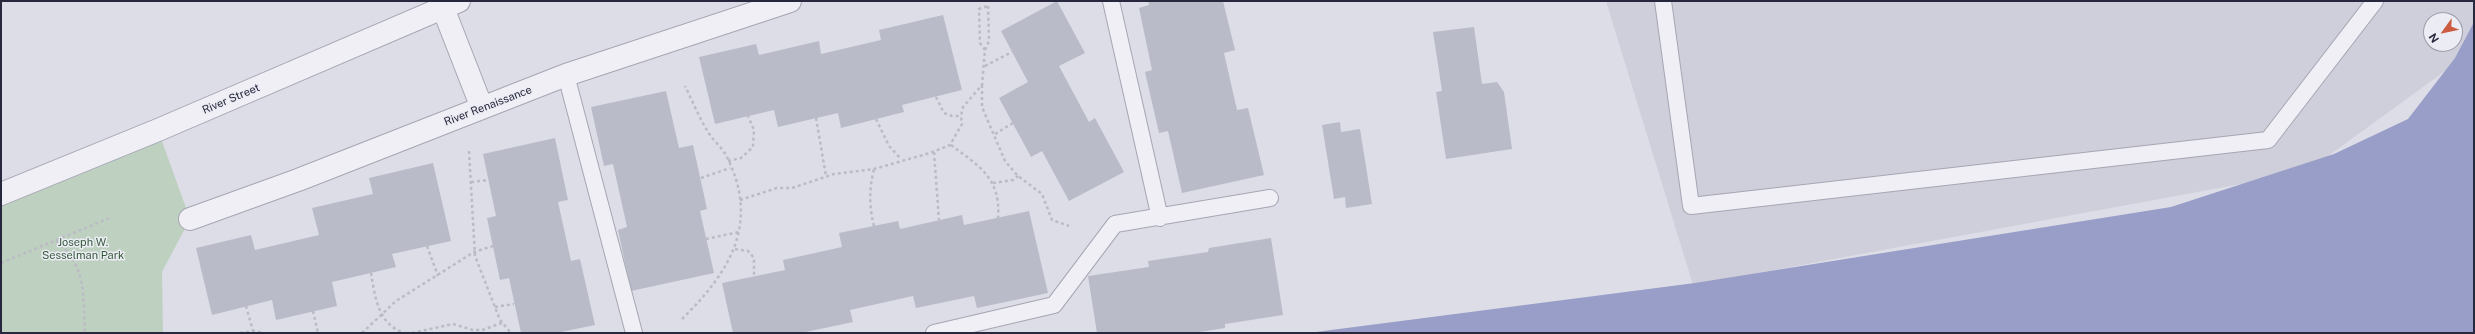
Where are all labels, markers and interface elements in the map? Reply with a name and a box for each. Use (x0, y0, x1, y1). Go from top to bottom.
north arrow (2423, 12, 2463, 52)
text: N (2426, 31, 2441, 45)
street label: River Street (200, 81, 262, 117)
street label: River Renaissance (442, 83, 534, 129)
park label: Joseph W. Sesselman Park (42, 236, 124, 262)

